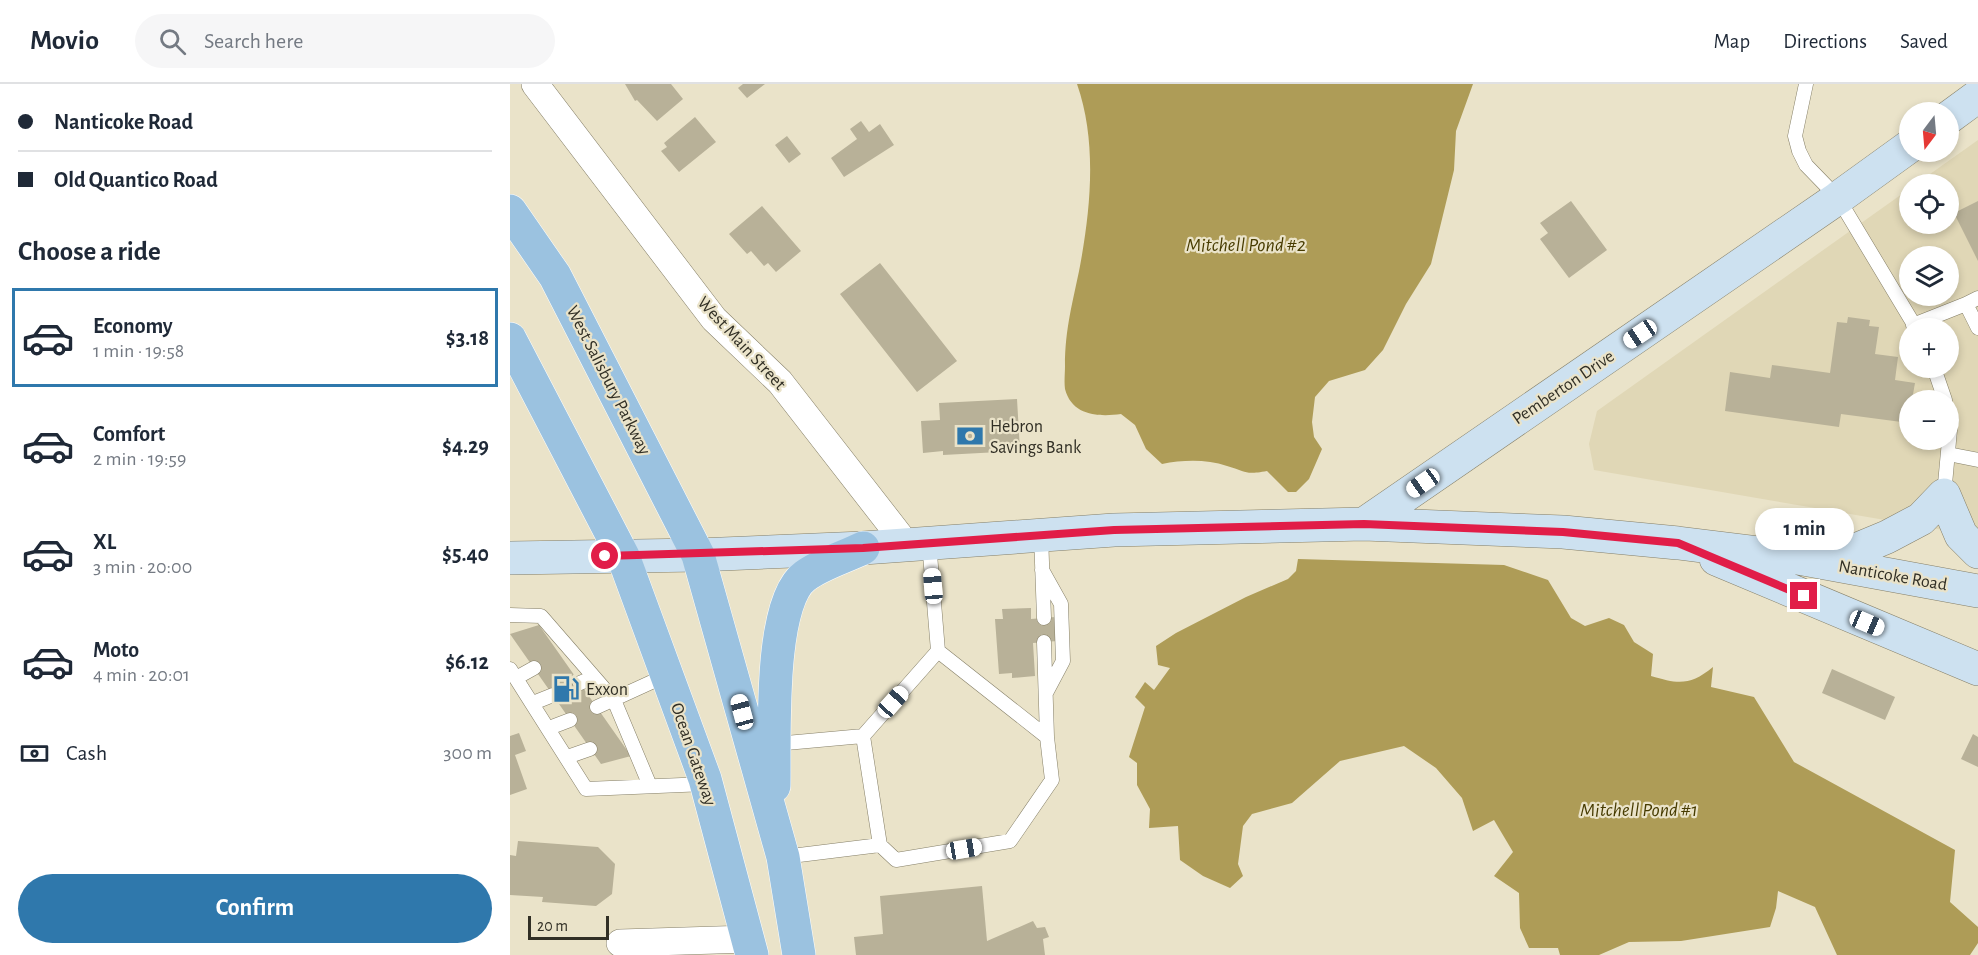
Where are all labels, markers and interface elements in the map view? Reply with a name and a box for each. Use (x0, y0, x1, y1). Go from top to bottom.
search box (135, 14, 555, 68)
icon: search (156, 25, 189, 58)
text: Movio (30, 27, 99, 55)
text: Search here (204, 30, 303, 52)
text: Map (1714, 31, 1750, 52)
text: Directions (1783, 31, 1867, 52)
text: Saved (1900, 31, 1948, 52)
north arrow (1899, 102, 1959, 162)
map controls (1899, 102, 1959, 450)
text: Nanticoke Road (54, 111, 193, 133)
text: Old Quantico Road (54, 169, 218, 191)
button: locate (1899, 174, 1959, 234)
water label: Mitchell Pond #2 (1186, 235, 1306, 255)
text: Choose a ride (18, 238, 161, 265)
button: layers (1899, 246, 1959, 306)
street label: West Main Street (694, 294, 789, 394)
street label: West Salisbury Parkway (563, 303, 654, 458)
icon: car (21, 311, 75, 365)
text: Economy (93, 315, 173, 337)
car (1620, 316, 1660, 352)
button: + (1899, 318, 1959, 378)
text: $3.18 (446, 327, 489, 349)
text: 1 min · 19:58 (93, 341, 184, 361)
street label: Pemberton Drive (1509, 347, 1618, 428)
button: − (1899, 390, 1959, 450)
place label: Hebron Savings Bank (990, 418, 1082, 457)
icon: car (21, 419, 75, 473)
bank icon: Hebron Savings Bank (955, 421, 985, 451)
text: Comfort (93, 423, 165, 445)
text: $4.29 (442, 435, 489, 457)
text: 2 min · 19:59 (93, 449, 186, 469)
car (1403, 465, 1443, 501)
callout: 1 min (1754, 509, 1854, 551)
text: 1 min (1783, 519, 1826, 539)
icon: car (21, 527, 75, 581)
text: XL (93, 531, 116, 553)
route start (591, 542, 618, 569)
text: $5.40 (442, 543, 489, 565)
text: 3 min · 20:00 (93, 557, 192, 577)
street label: Nanticoke Road (1837, 558, 1949, 594)
car (922, 567, 944, 605)
route end (1790, 582, 1817, 609)
car (1847, 608, 1887, 638)
icon: car (21, 635, 75, 689)
text: Moto (93, 639, 139, 661)
text: $6.12 (445, 651, 489, 673)
text: 4 min · 20:01 (93, 665, 190, 685)
fuel station icon: Exxon (551, 674, 581, 704)
place label: Exxon (586, 681, 628, 699)
car (874, 683, 912, 721)
car (729, 692, 755, 732)
street label: Ocean Gateway (667, 701, 719, 808)
icon: cash (18, 737, 51, 770)
text: Cash (66, 742, 107, 764)
text: 300 m (443, 743, 492, 763)
water label: Mitchell Pond #1 (1580, 800, 1698, 820)
car (945, 837, 983, 861)
button: Confirm (18, 874, 492, 943)
scale bar (528, 913, 609, 940)
text: 20 m (537, 918, 568, 934)

